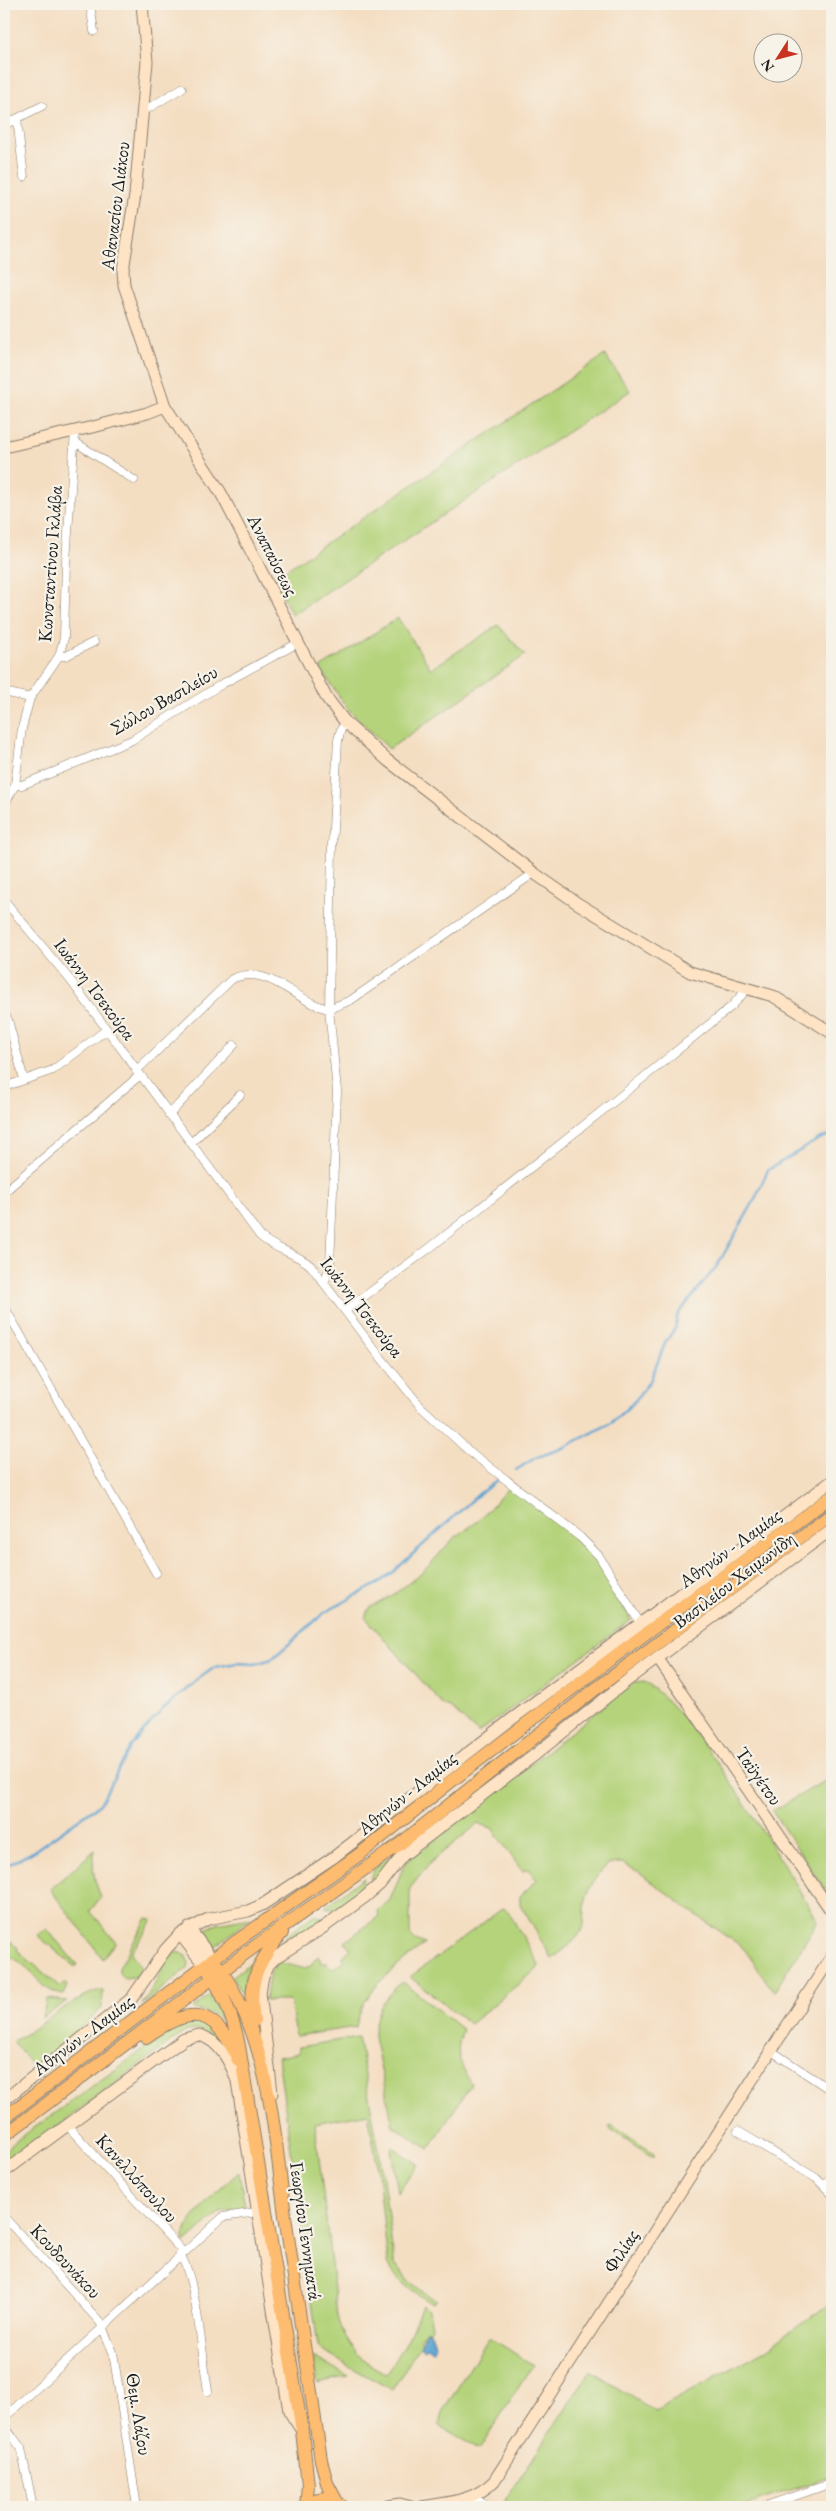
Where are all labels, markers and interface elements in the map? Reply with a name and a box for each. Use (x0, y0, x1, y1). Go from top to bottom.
north arrow (754, 32, 804, 82)
text: N (756, 55, 778, 76)
street label: Αθανασίου Διάκου (95, 140, 135, 273)
street label: Κωνσταντίνου Γκλάβα (32, 485, 68, 643)
street label: Αναπαύσεως (241, 509, 304, 600)
street label: Σώλου Βασιλείου (106, 659, 222, 741)
street label: Ιωάννη Τσεκούρα (48, 933, 142, 1045)
street label: Ιωάννη Τσεκούρα (315, 1251, 410, 1363)
street label: Αθηνών - Λαμίας (673, 1502, 786, 1594)
street label: Βασιλείου Χειμωνίδη (668, 1526, 800, 1634)
street label: Ταϋγέτου (730, 1742, 788, 1810)
street label: Αθηνών - Λαμίας (352, 1745, 462, 1841)
street label: Αθηνών - Λαμίας (27, 1989, 139, 2082)
street label: Κανελλόπουλου (90, 2128, 184, 2228)
street label: Γεωργίου Γεννηματά (284, 2160, 328, 2302)
street label: Κουδουνάκου (25, 2218, 107, 2304)
street label: Φιλίας (598, 2224, 644, 2278)
street label: Θεμ. Λάζου (120, 2371, 158, 2457)

